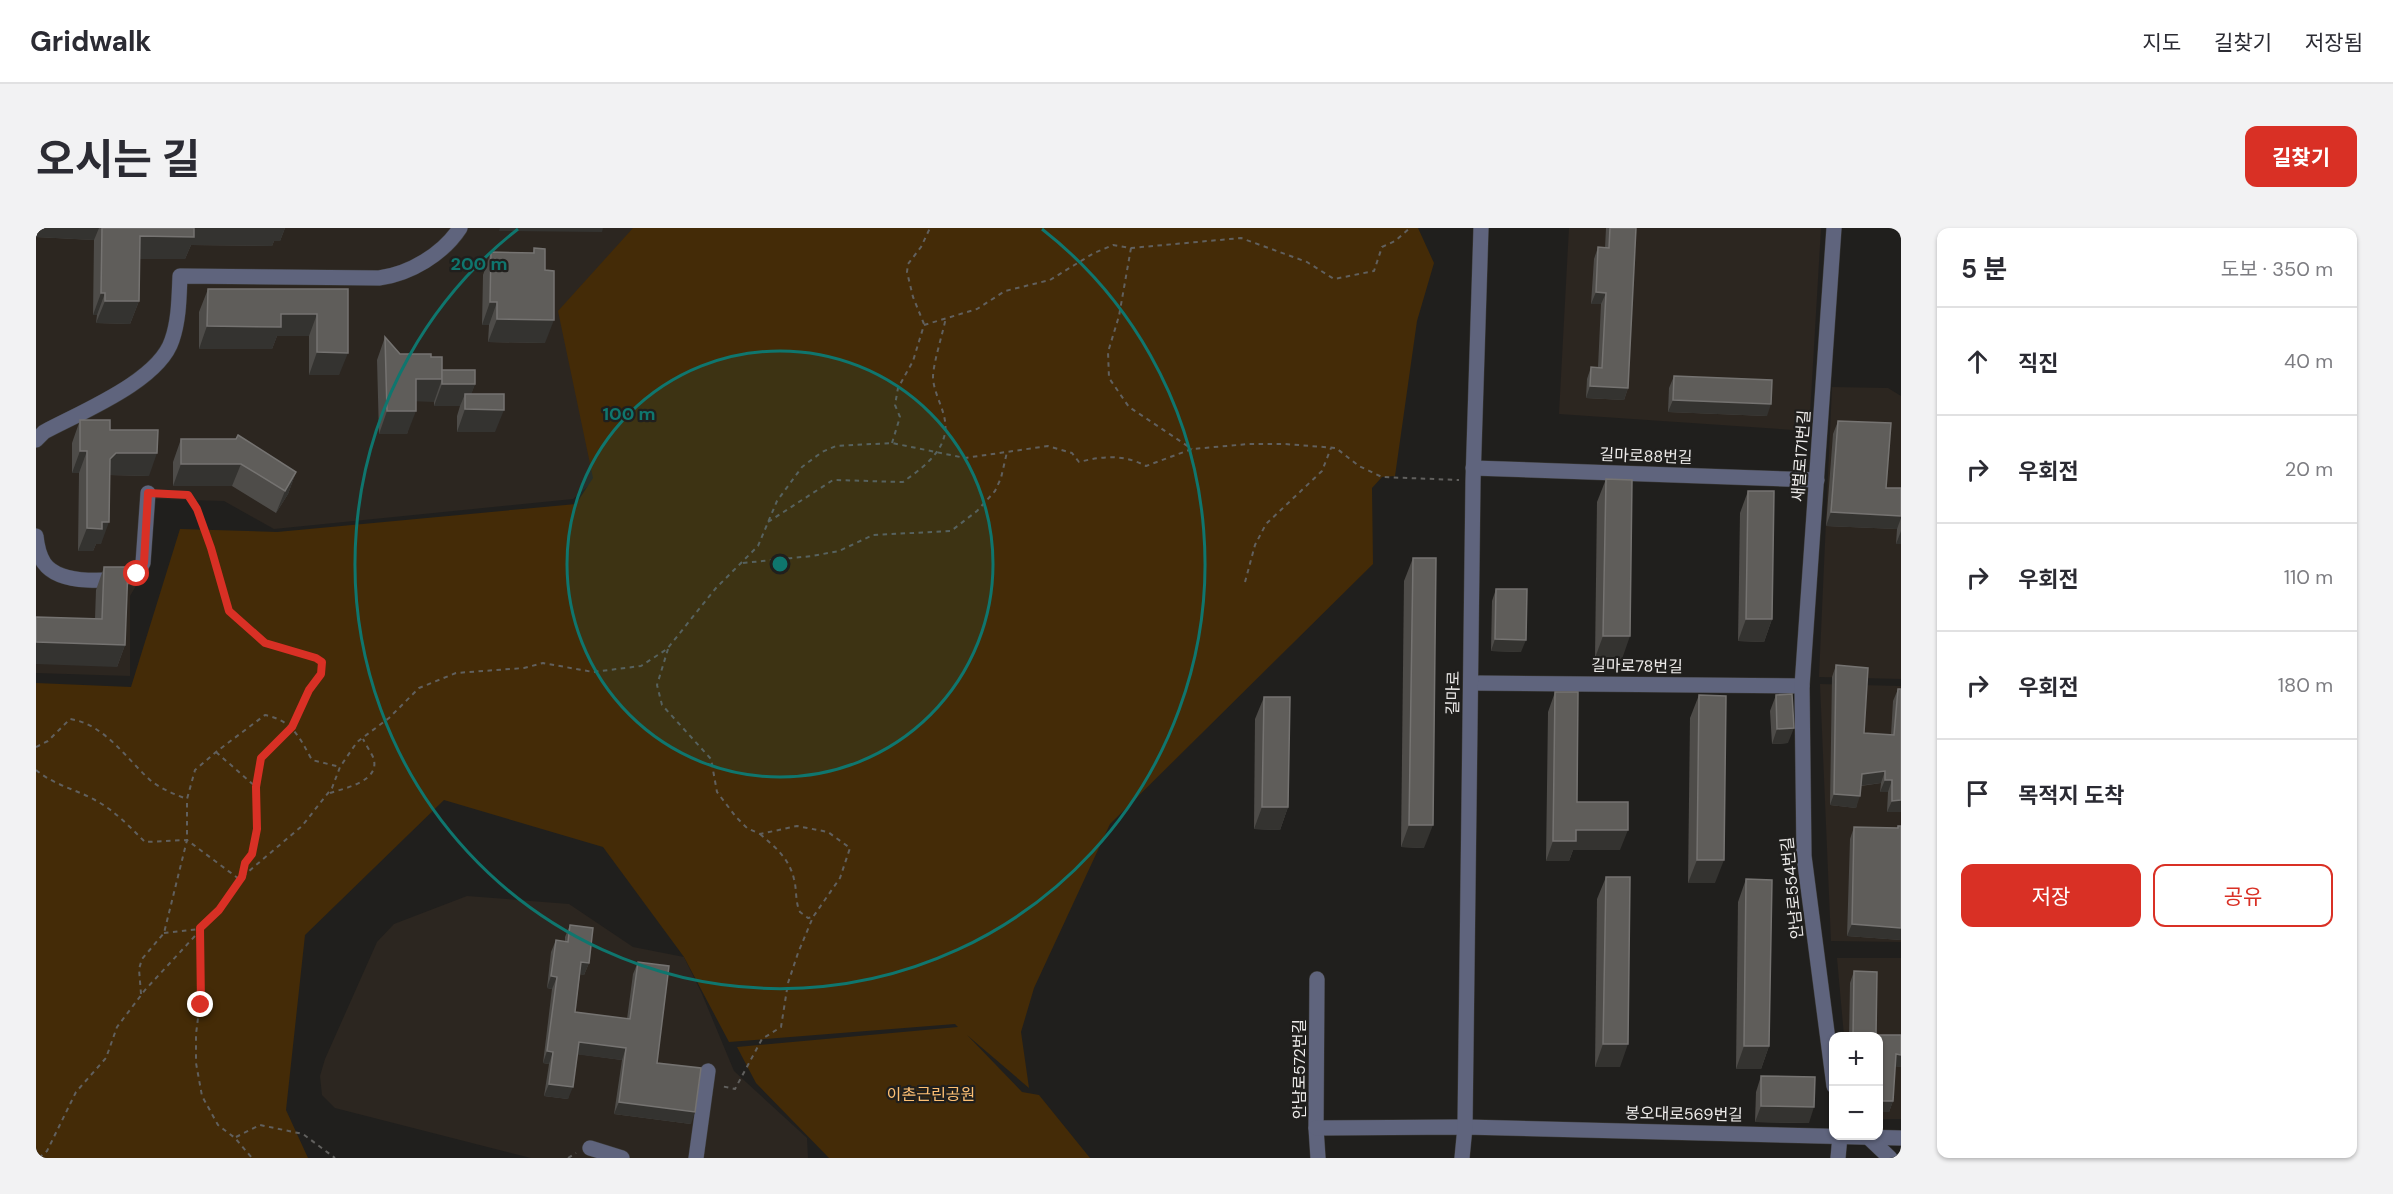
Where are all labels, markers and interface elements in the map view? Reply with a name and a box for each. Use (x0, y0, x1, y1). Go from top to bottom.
text: Gridwalk (30, 23, 152, 60)
text: 지도 (2142, 29, 2181, 57)
text: 길찾기 (2214, 29, 2272, 57)
text: 저장됨 (2305, 29, 2363, 57)
button: 길찾기 (2245, 126, 2357, 187)
text: 오시는 길 (36, 132, 200, 187)
text: 200 m (451, 252, 507, 276)
text: 5 분 (1961, 252, 2007, 286)
text: 도보 · 350 m (2221, 256, 2333, 282)
icon: ahead (1961, 345, 1994, 378)
text: 40 m (2284, 348, 2333, 374)
text: 직진 (2018, 349, 2058, 378)
text: 100 m (602, 402, 656, 426)
street label: 새벌로171번길 (1787, 409, 1815, 503)
street label: 길마로88번길 (1599, 444, 1693, 468)
icon: right (1961, 453, 1994, 486)
text: 20 m (2285, 456, 2333, 482)
text: 우회전 (2018, 457, 2079, 486)
centre of rings (770, 554, 790, 574)
route start (123, 560, 149, 586)
icon: right (1961, 561, 1994, 594)
text: 110 m (2284, 564, 2333, 590)
text: 우회전 (2018, 565, 2079, 594)
street label: 길마로78번길 (1591, 655, 1683, 677)
icon: right (1961, 669, 1994, 702)
street label: 길마로 (1442, 670, 1464, 715)
text: 180 m (2278, 672, 2333, 698)
text: 우회전 (2018, 673, 2079, 702)
icon: arrive (1961, 777, 1994, 810)
text: 목적지 도착 (2018, 781, 2124, 810)
street label: 안남로554번길 (1776, 836, 1808, 940)
button: 저장 (1961, 864, 2141, 927)
button: 공유 (2153, 864, 2333, 927)
route end (187, 991, 213, 1017)
street label: 안남로572번길 (1289, 1019, 1310, 1119)
map controls (1829, 1032, 1883, 1140)
button: + (1829, 1032, 1883, 1086)
park label: 이촌근린공원 (887, 1084, 975, 1105)
button: − (1829, 1086, 1883, 1140)
street label: 봉오대로569번길 (1625, 1102, 1743, 1126)

